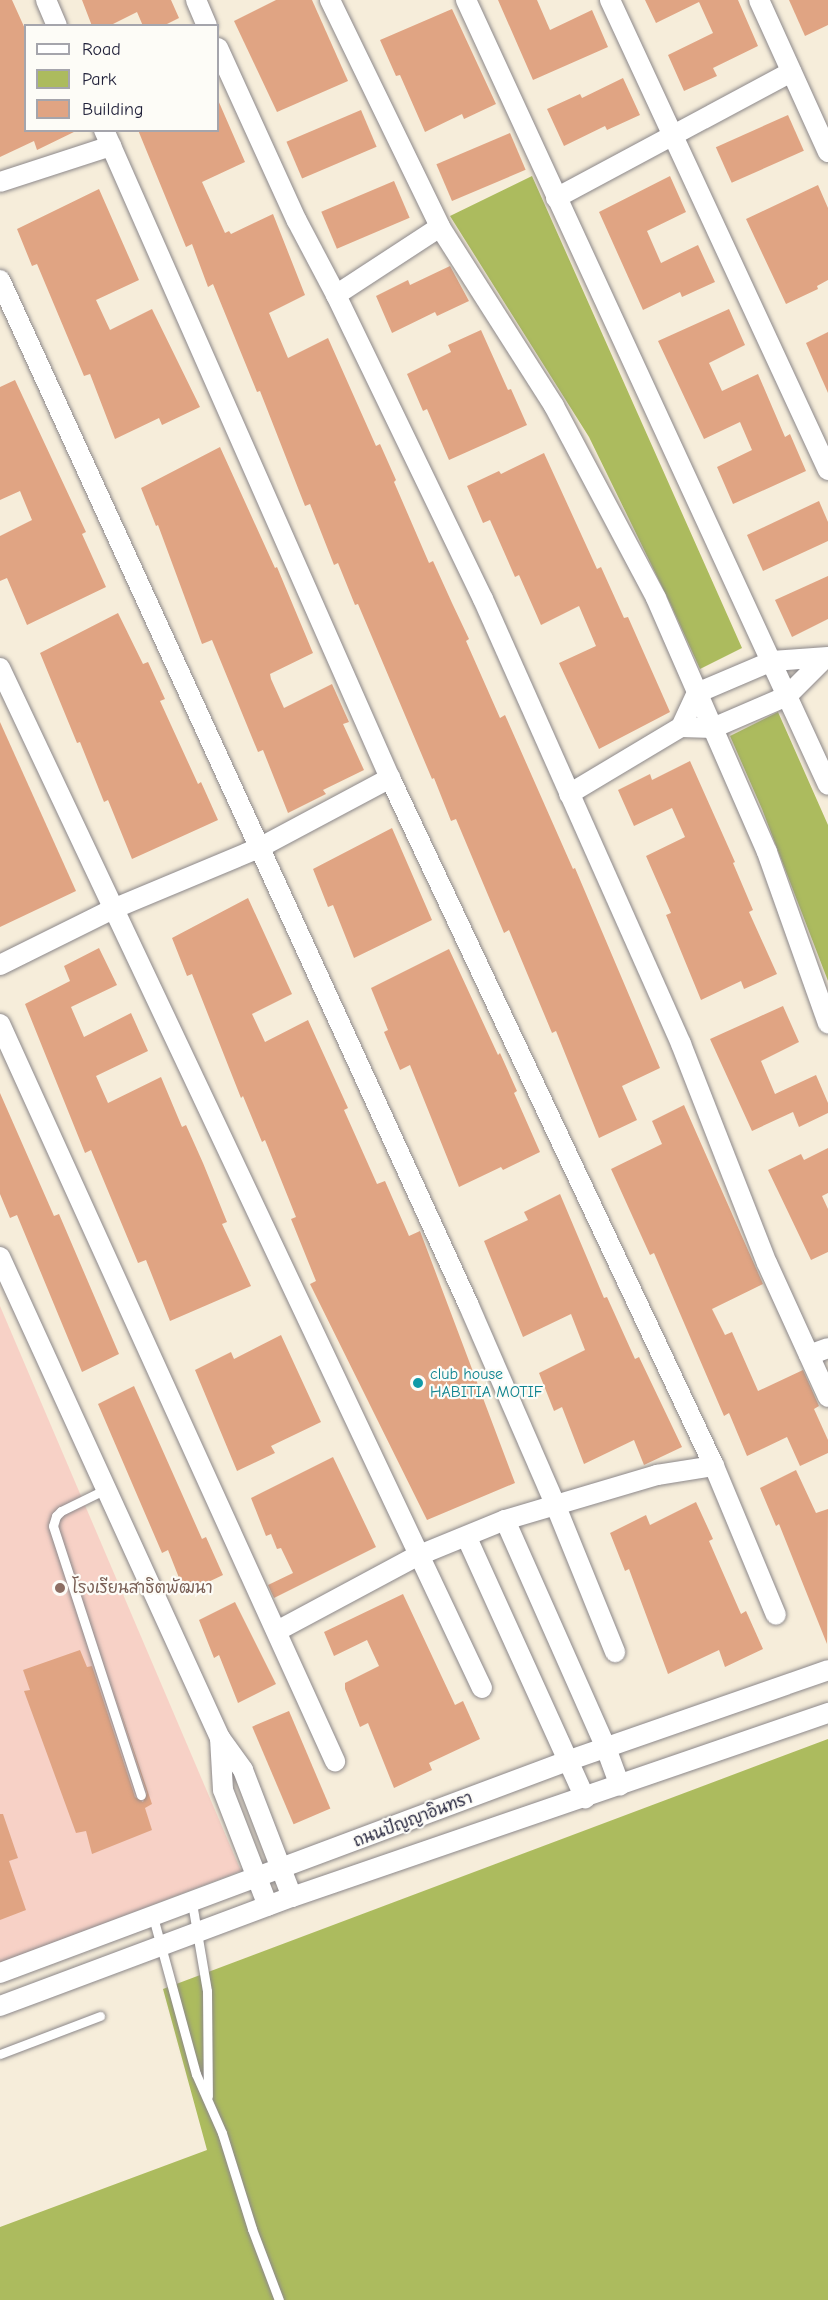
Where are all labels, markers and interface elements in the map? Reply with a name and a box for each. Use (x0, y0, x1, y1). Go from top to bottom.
legend (24, 24, 219, 132)
text: Road (82, 39, 121, 60)
text: Park (82, 69, 116, 90)
text: Building (82, 99, 144, 120)
place label: club house HABITIA MOTIF (430, 1364, 543, 1402)
marker: club house HABITIA MOTIF (411, 1376, 425, 1390)
place label: โรงเรียนสาธิตพัฒนา (72, 1578, 213, 1598)
marker: โรงเรียนสาธิตพัฒนา (53, 1581, 67, 1595)
street label: ถนนปัญญาอินทรา (351, 1788, 475, 1852)

